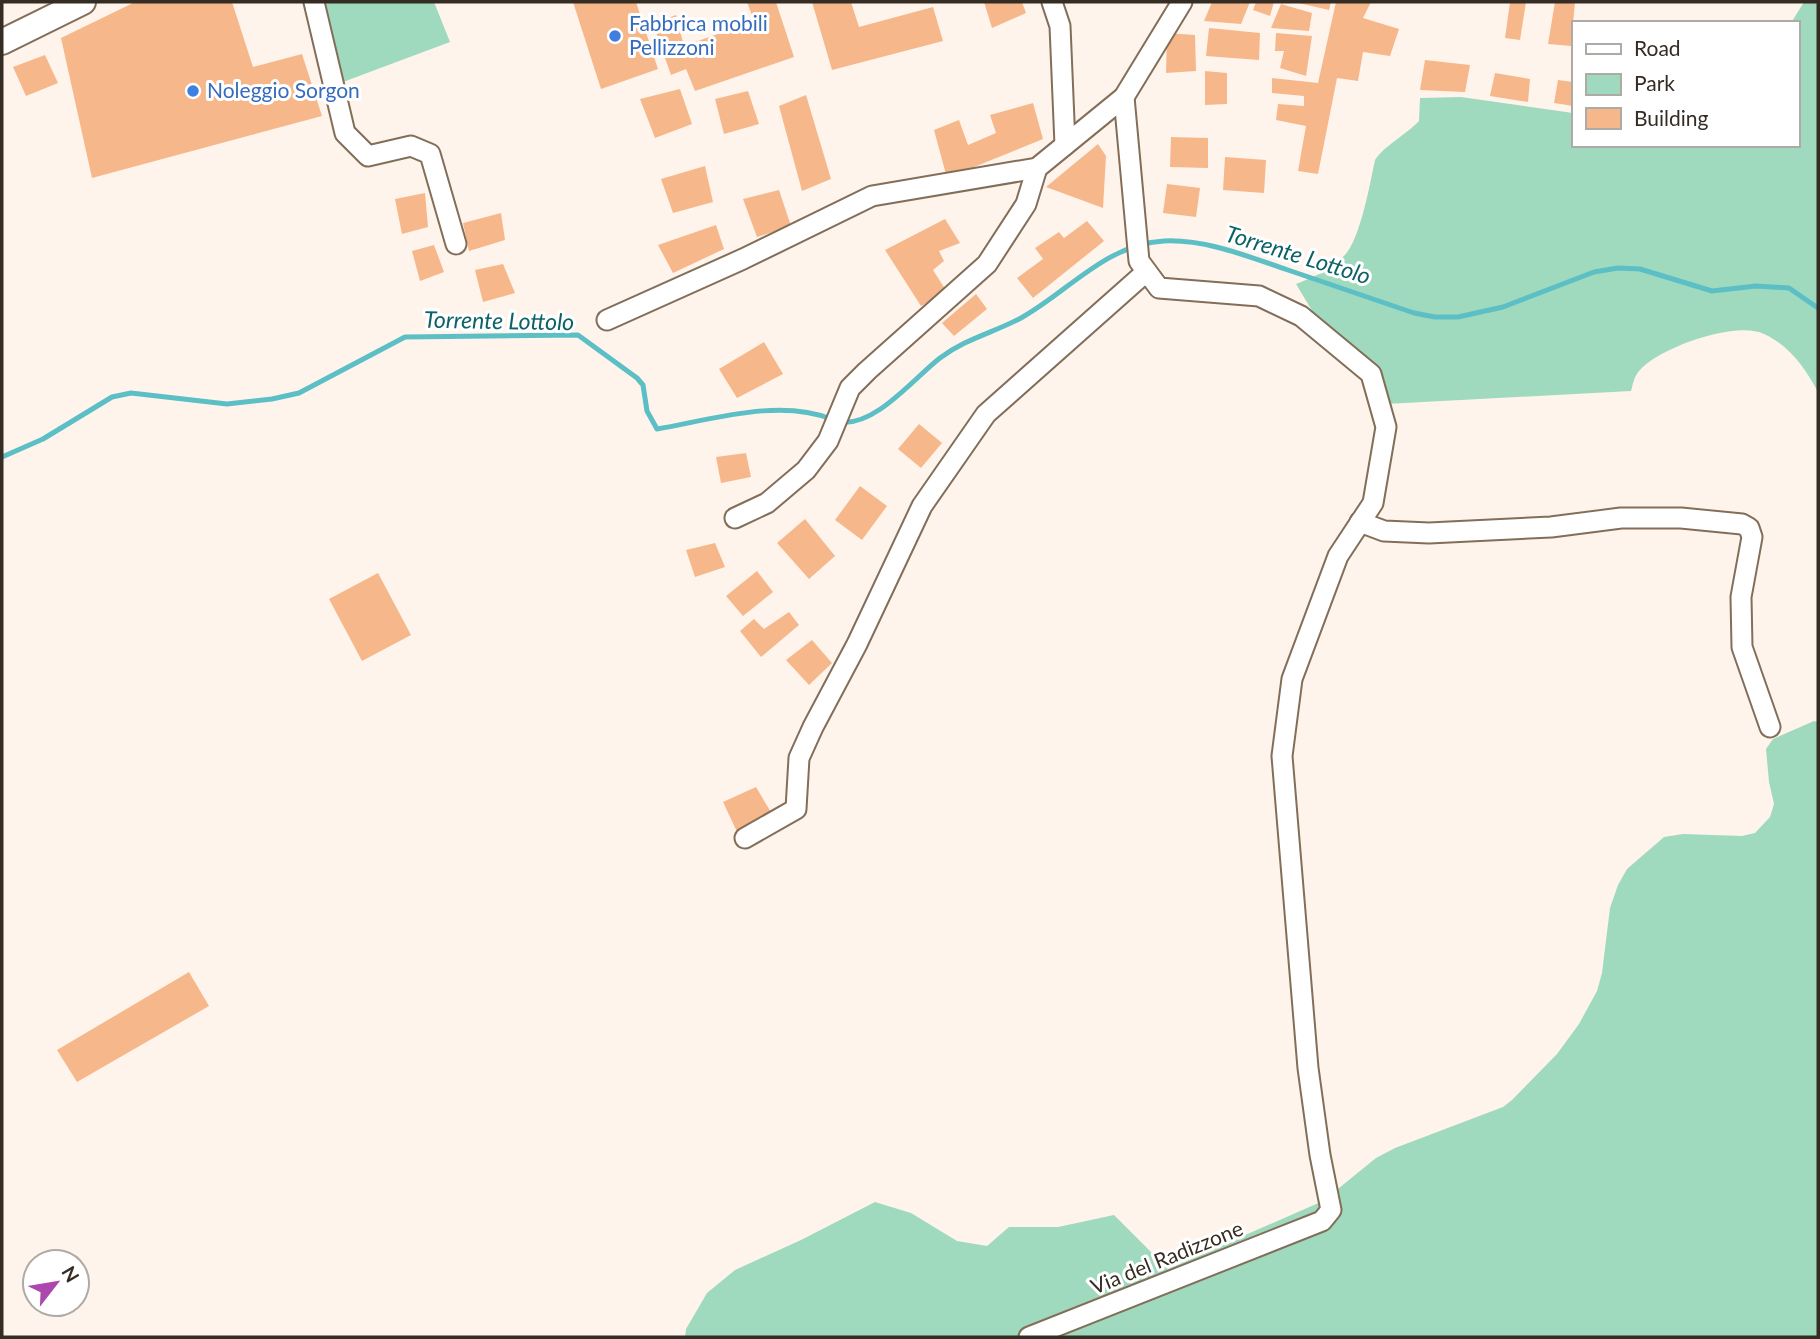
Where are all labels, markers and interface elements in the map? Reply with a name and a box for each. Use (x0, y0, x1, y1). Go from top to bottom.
place label: Fabbrica mobili Pellizzoni (629, 10, 768, 59)
legend (1572, 21, 1799, 147)
marker: Fabbrica mobili Pellizzoni (607, 28, 623, 44)
text: Road (1634, 35, 1681, 60)
text: Park (1634, 70, 1675, 95)
place label: Noleggio Sorgon (207, 77, 360, 102)
marker: Noleggio Sorgon (185, 83, 201, 99)
text: Building (1634, 105, 1709, 130)
water label: Torrente Lottolo (1222, 219, 1374, 289)
water label: Torrente Lottolo (424, 305, 574, 335)
street label: Via del Radizzone (1087, 1215, 1246, 1299)
north arrow (21, 1248, 91, 1318)
text: N (57, 1262, 85, 1286)

